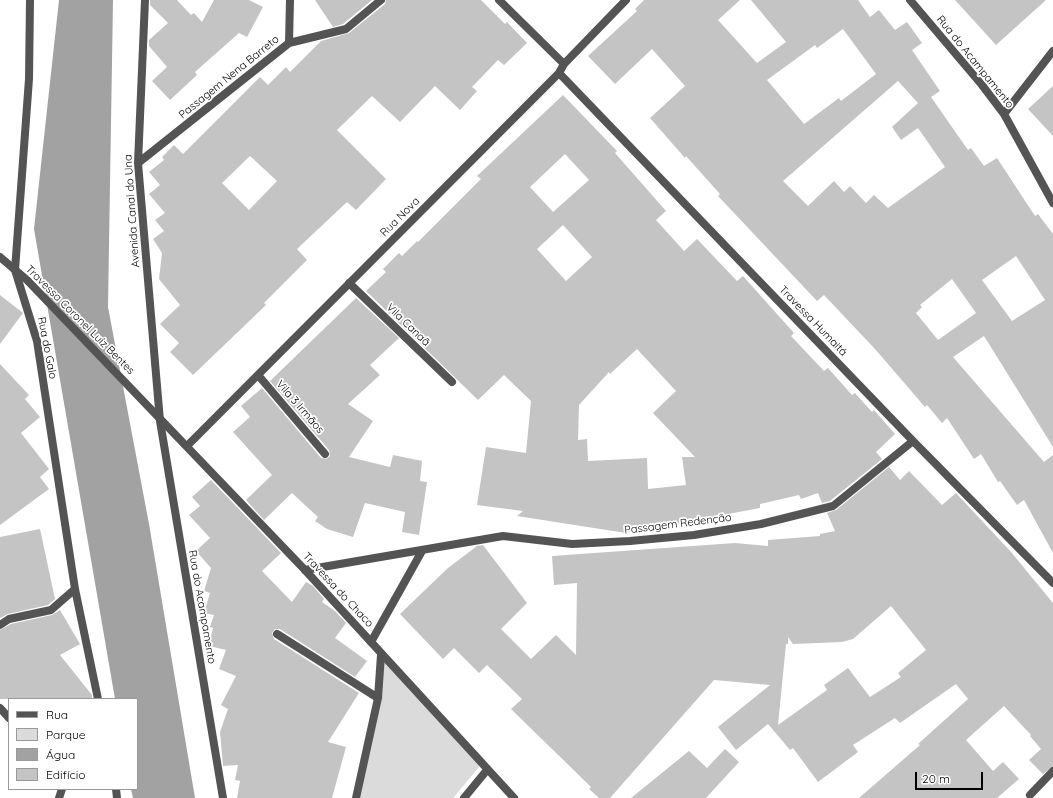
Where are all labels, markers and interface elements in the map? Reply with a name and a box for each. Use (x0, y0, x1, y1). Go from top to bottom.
street label: Rua do Acampamento (934, 13, 1016, 111)
street label: Passagem Nena Barreto (176, 33, 282, 121)
street label: Avenida Canal do Una (121, 154, 143, 268)
street label: Rua Nova (378, 195, 422, 239)
street label: Travessa Coronel Luíz Bentes (23, 263, 137, 377)
street label: Travessa Humaitá (776, 283, 850, 359)
street label: Vila Canaã (383, 301, 433, 349)
street label: Rua do Galo (35, 316, 59, 380)
street label: Vila 3 Irmãos (273, 378, 327, 436)
street label: Passagem Redenção (624, 511, 732, 537)
street label: Rua do Acampamento (185, 549, 219, 665)
street label: Travessa do Chaco (300, 550, 376, 630)
legend (8, 698, 138, 790)
text: Rua (46, 707, 68, 722)
text: Parque (46, 727, 86, 742)
text: Água (46, 747, 75, 762)
scale bar (917, 764, 985, 790)
text: Edifício (46, 767, 86, 782)
text: 20 m (922, 771, 950, 786)

